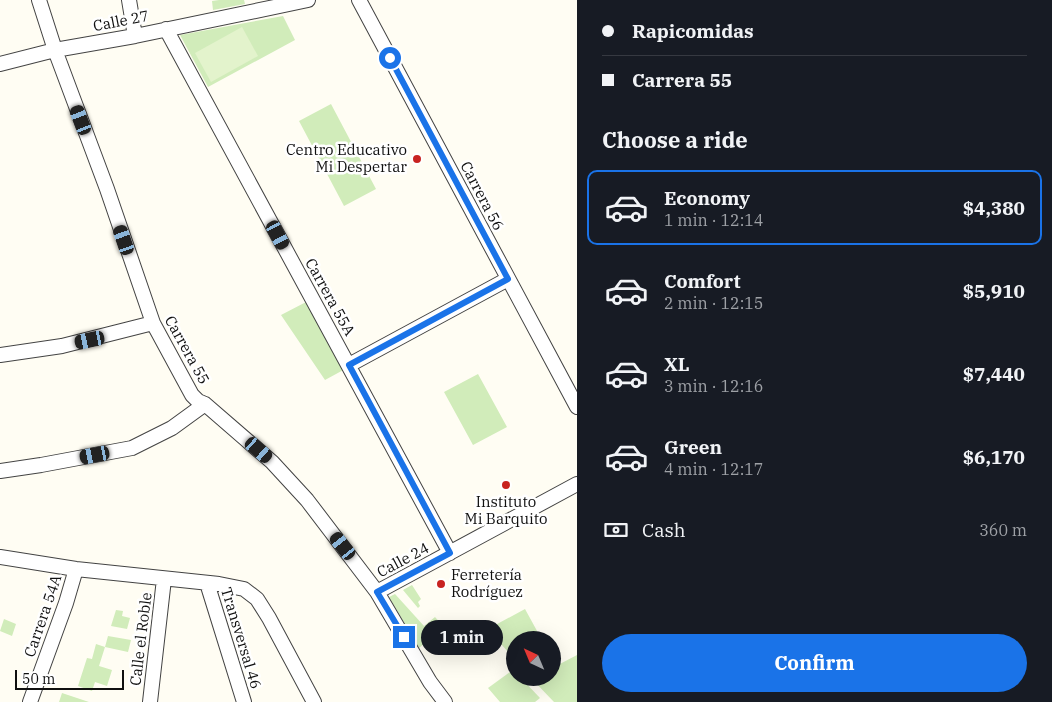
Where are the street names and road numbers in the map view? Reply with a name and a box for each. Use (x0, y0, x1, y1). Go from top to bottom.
street label: Calle 27 (91, 6, 150, 35)
street label: Carrera 56 (456, 158, 509, 234)
street label: Carrera 55A (301, 255, 360, 339)
street label: Carrera 55 (161, 312, 214, 387)
street label: Calle 24 (373, 538, 432, 581)
street label: Carrera 54A (20, 572, 66, 659)
street label: Transversal 46 (217, 585, 266, 691)
street label: Calle el Roble (125, 591, 156, 687)

